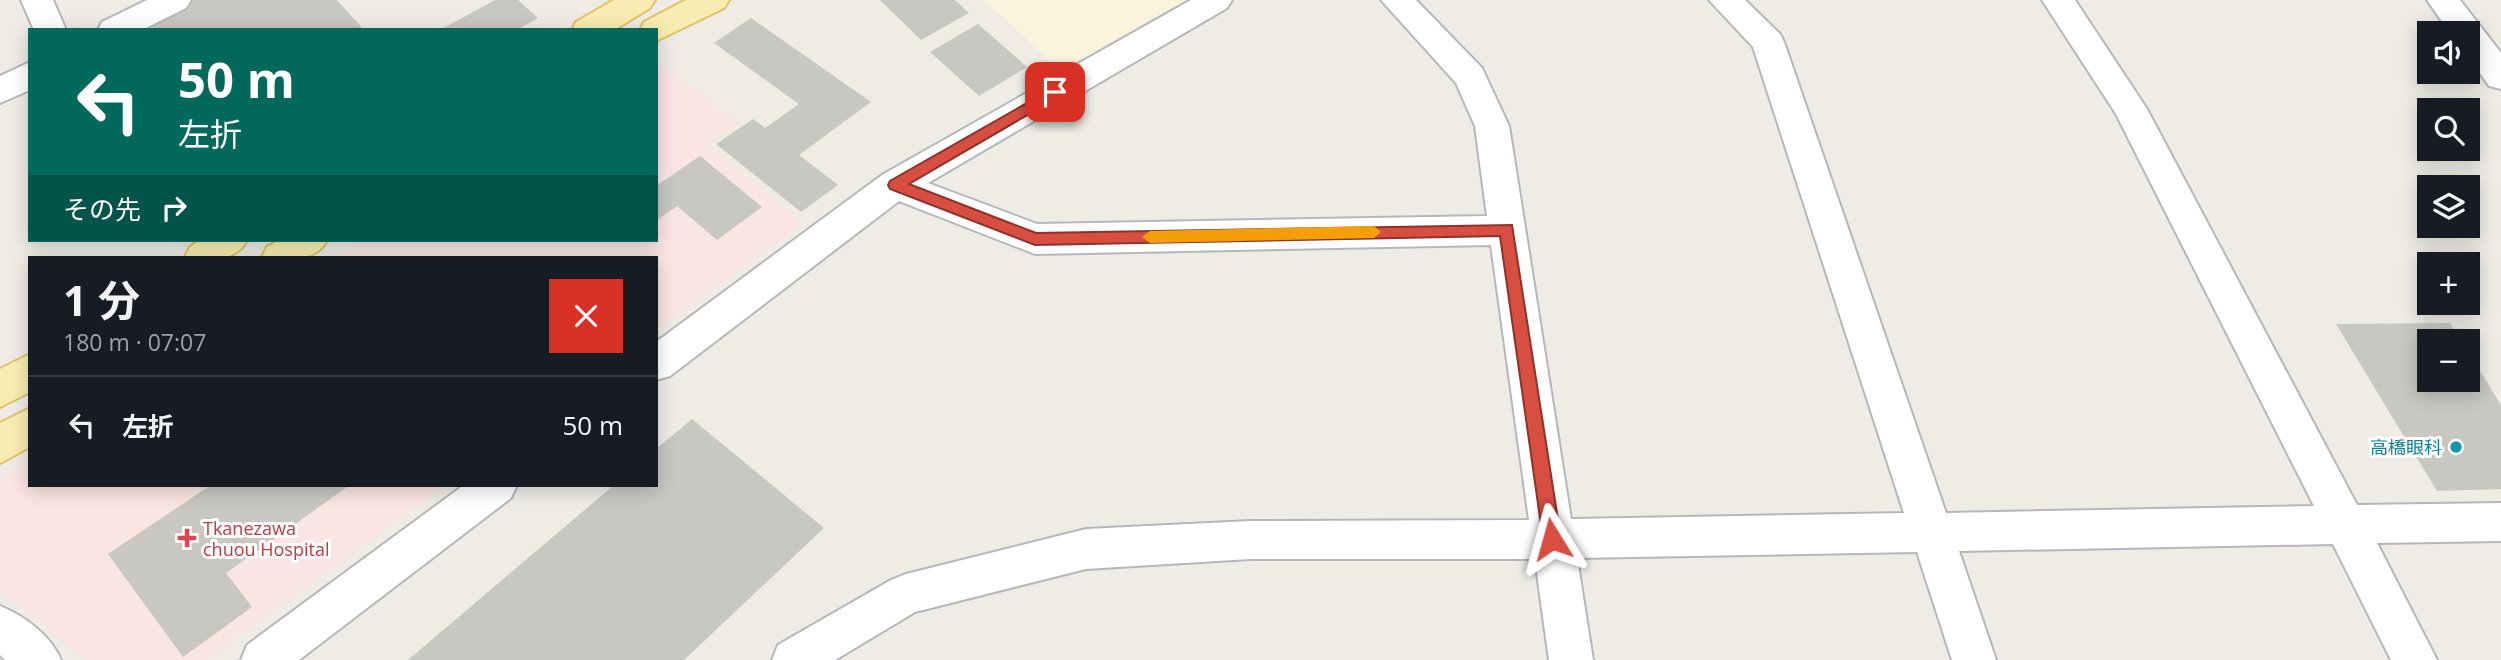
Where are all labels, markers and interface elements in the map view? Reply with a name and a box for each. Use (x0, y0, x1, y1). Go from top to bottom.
map controls (2417, 21, 2480, 392)
button: sound (2417, 21, 2480, 84)
text: 50 m (178, 46, 295, 112)
icon: left (63, 56, 154, 147)
pin (1025, 62, 1085, 122)
icon: arrive (1036, 73, 1074, 111)
button: search (2417, 98, 2480, 161)
text: 左折 (178, 112, 242, 155)
button: layers (2417, 175, 2480, 238)
icon: right (155, 189, 193, 227)
text: その先 (63, 191, 141, 227)
button: + (2417, 252, 2480, 315)
text: 1 分 (63, 271, 140, 328)
button: close (549, 279, 623, 353)
text: 180 m · 07:07 (63, 326, 206, 358)
button: − (2417, 329, 2480, 392)
icon: left (63, 406, 101, 444)
text: 50 m (562, 407, 623, 443)
text: 左折 (122, 408, 174, 444)
place label: 高橋眼科 (2370, 435, 2442, 459)
marker: 高橋眼科 (2448, 439, 2464, 455)
position arrow (1515, 502, 1589, 576)
place label: Tkanezawa chuou Hospital (203, 516, 329, 561)
marker: Tkanezawa chuou Hospital (177, 528, 197, 548)

